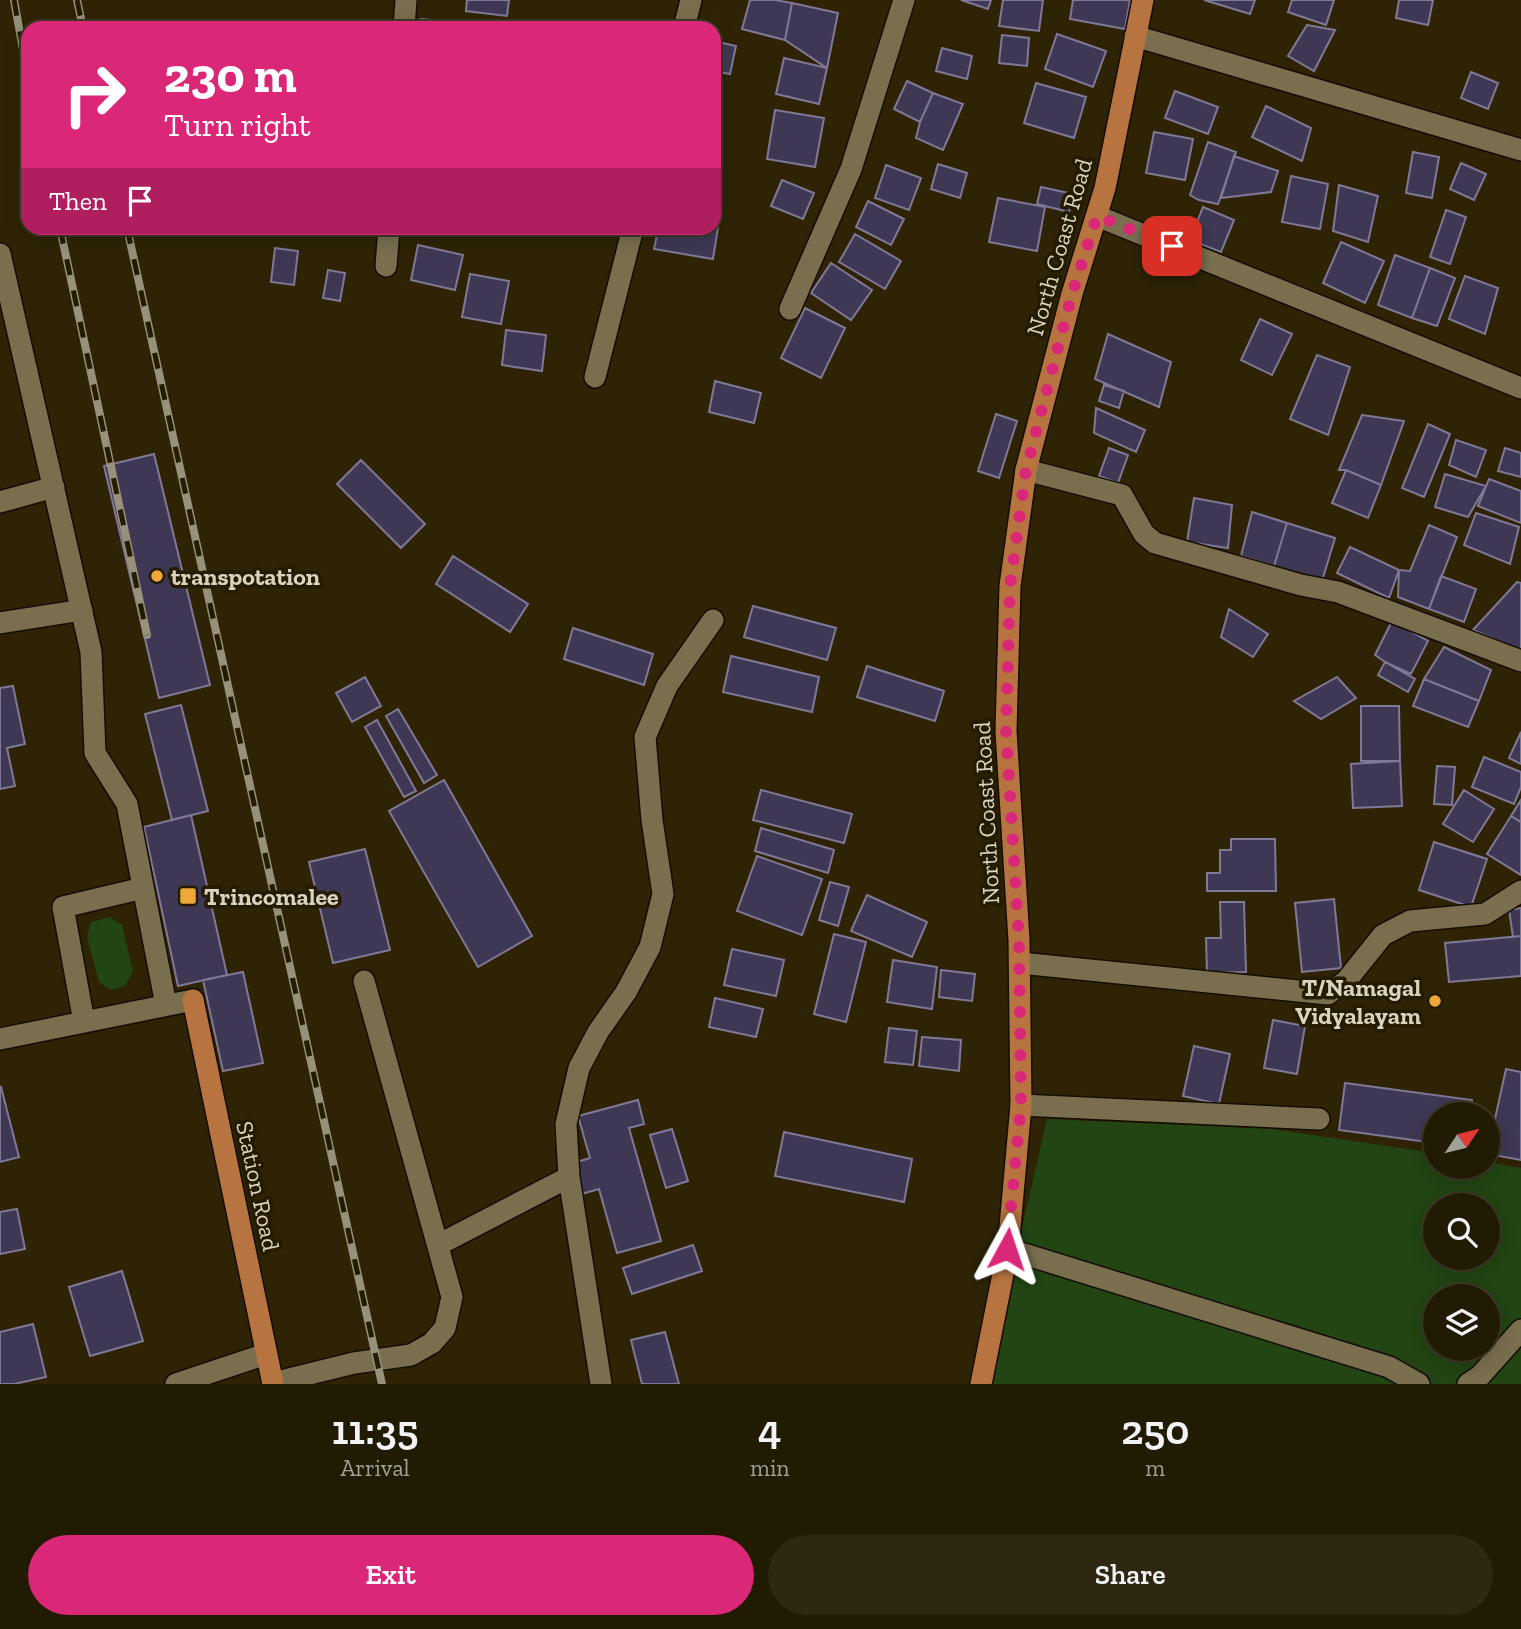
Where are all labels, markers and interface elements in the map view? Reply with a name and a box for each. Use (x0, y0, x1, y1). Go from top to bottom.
text: 230 m (164, 46, 297, 105)
icon: right (49, 49, 140, 140)
text: Turn right (164, 106, 311, 144)
street label: North Coast Road (1020, 155, 1098, 339)
icon: arrive (121, 182, 159, 220)
text: Then (49, 185, 107, 217)
pin (1142, 216, 1202, 276)
icon: arrive (1153, 227, 1191, 265)
place label: transpotation (171, 562, 320, 591)
marker: transpotation (149, 568, 165, 584)
street label: North Coast Road (967, 721, 1005, 905)
place label: Trincomalee (204, 882, 339, 911)
marker: Trincomalee (178, 886, 198, 906)
place label: T/Namagal Vidyalayam (1295, 973, 1421, 1030)
marker: T/Namagal Vidyalayam (1427, 993, 1443, 1009)
north arrow (1423, 1102, 1500, 1180)
map controls (1423, 1102, 1500, 1361)
street label: Station Road (230, 1118, 286, 1254)
button: search (1423, 1193, 1500, 1270)
position arrow (970, 1212, 1044, 1286)
button: layers (1423, 1284, 1500, 1361)
text: 11:35 (332, 1404, 418, 1455)
text: 4 (758, 1404, 782, 1455)
text: 250 (1121, 1404, 1189, 1455)
text: Arrival (340, 1454, 410, 1482)
text: min (750, 1454, 790, 1482)
text: m (1145, 1454, 1165, 1482)
button: Exit (28, 1535, 754, 1615)
button: Share (768, 1535, 1493, 1615)

